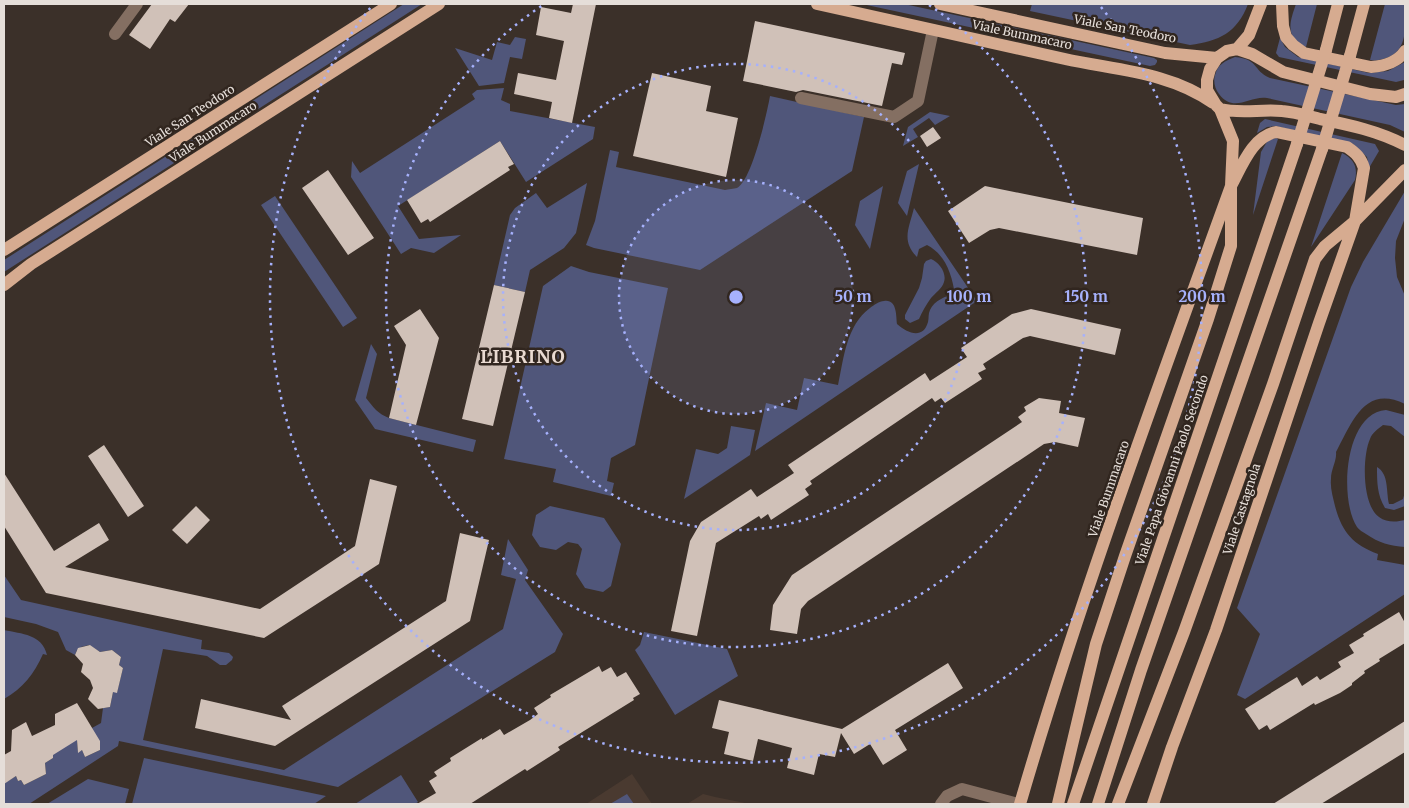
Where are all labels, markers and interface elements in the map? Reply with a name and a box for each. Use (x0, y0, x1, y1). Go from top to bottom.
street label: Viale San Teodoro (1072, 11, 1177, 46)
street label: Viale Bummacaro (970, 16, 1073, 52)
street label: Viale San Teodoro (141, 81, 237, 151)
street label: Viale Bummacaro (165, 98, 259, 166)
text: 50 m (834, 287, 872, 306)
text: 100 m (947, 287, 991, 306)
text: 150 m (1064, 287, 1108, 306)
text: 200 m (1178, 287, 1226, 306)
centre of rings (727, 288, 745, 306)
district label: LIBRINO (480, 345, 566, 368)
street label: Viale Papa Giovanni Paolo Secondo (1131, 373, 1211, 568)
street label: Viale Bummacaro (1085, 438, 1132, 540)
street label: Viale Castagnola (1219, 461, 1264, 557)

